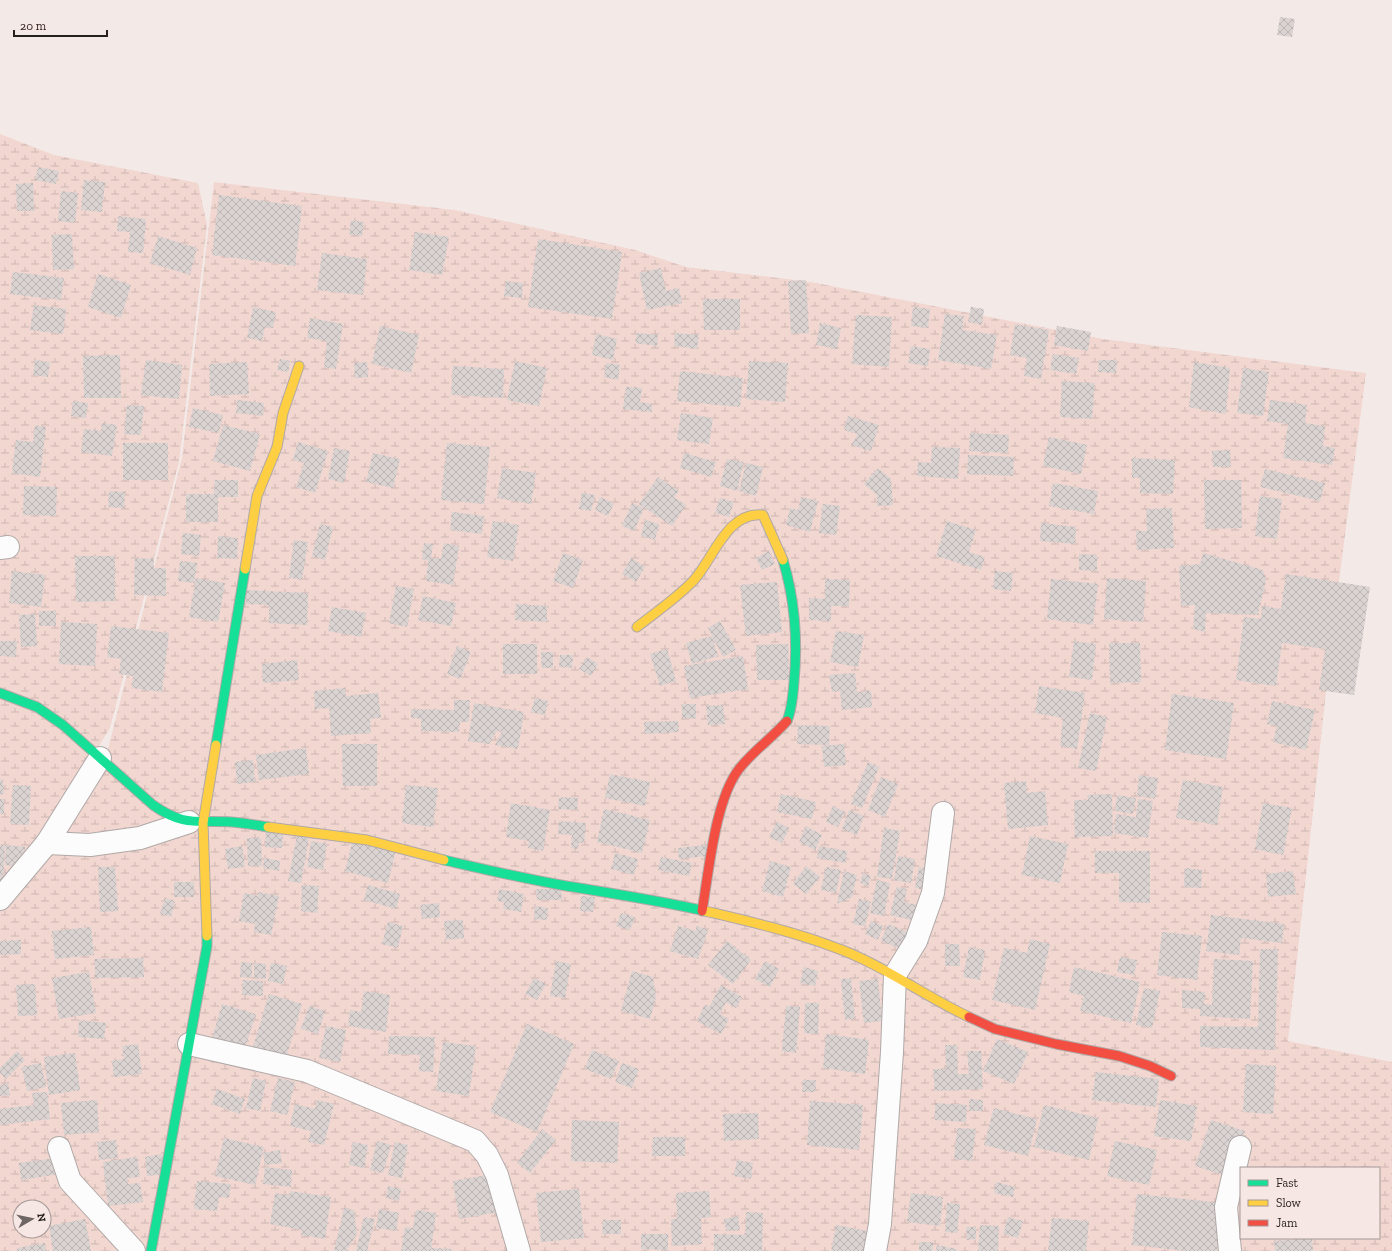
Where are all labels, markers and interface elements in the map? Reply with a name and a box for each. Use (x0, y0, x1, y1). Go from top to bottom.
scale bar (14, 12, 107, 38)
text: 20 m (20, 19, 47, 33)
legend (1240, 1167, 1380, 1239)
text: Fast (1276, 1176, 1299, 1190)
text: Slow (1276, 1196, 1302, 1210)
north arrow (12, 1199, 52, 1239)
text: N (34, 1212, 49, 1223)
text: Jam (1276, 1216, 1298, 1230)

